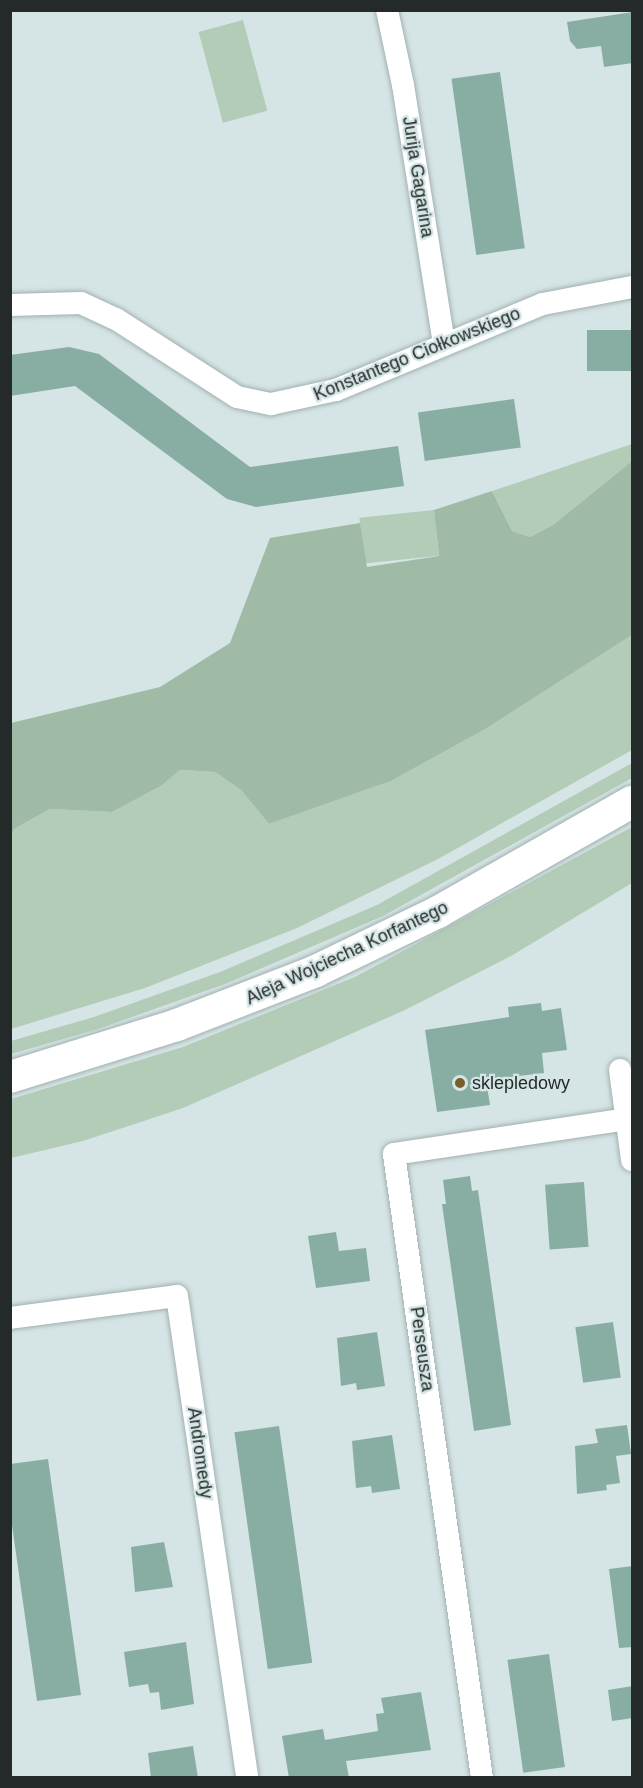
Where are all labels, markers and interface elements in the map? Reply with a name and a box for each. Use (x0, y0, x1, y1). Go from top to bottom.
street label: Jurija Gagarina (398, 115, 438, 239)
street label: Konstantego Ciołkowskiego (310, 303, 524, 405)
street label: Aleja Wojciecha Korfantego (242, 897, 452, 1009)
place label: sklepledowy (472, 1072, 570, 1094)
marker: sklepledowy (453, 1076, 467, 1090)
street label: Perseusza (405, 1305, 439, 1393)
street label: Andromedy (183, 1406, 217, 1500)

